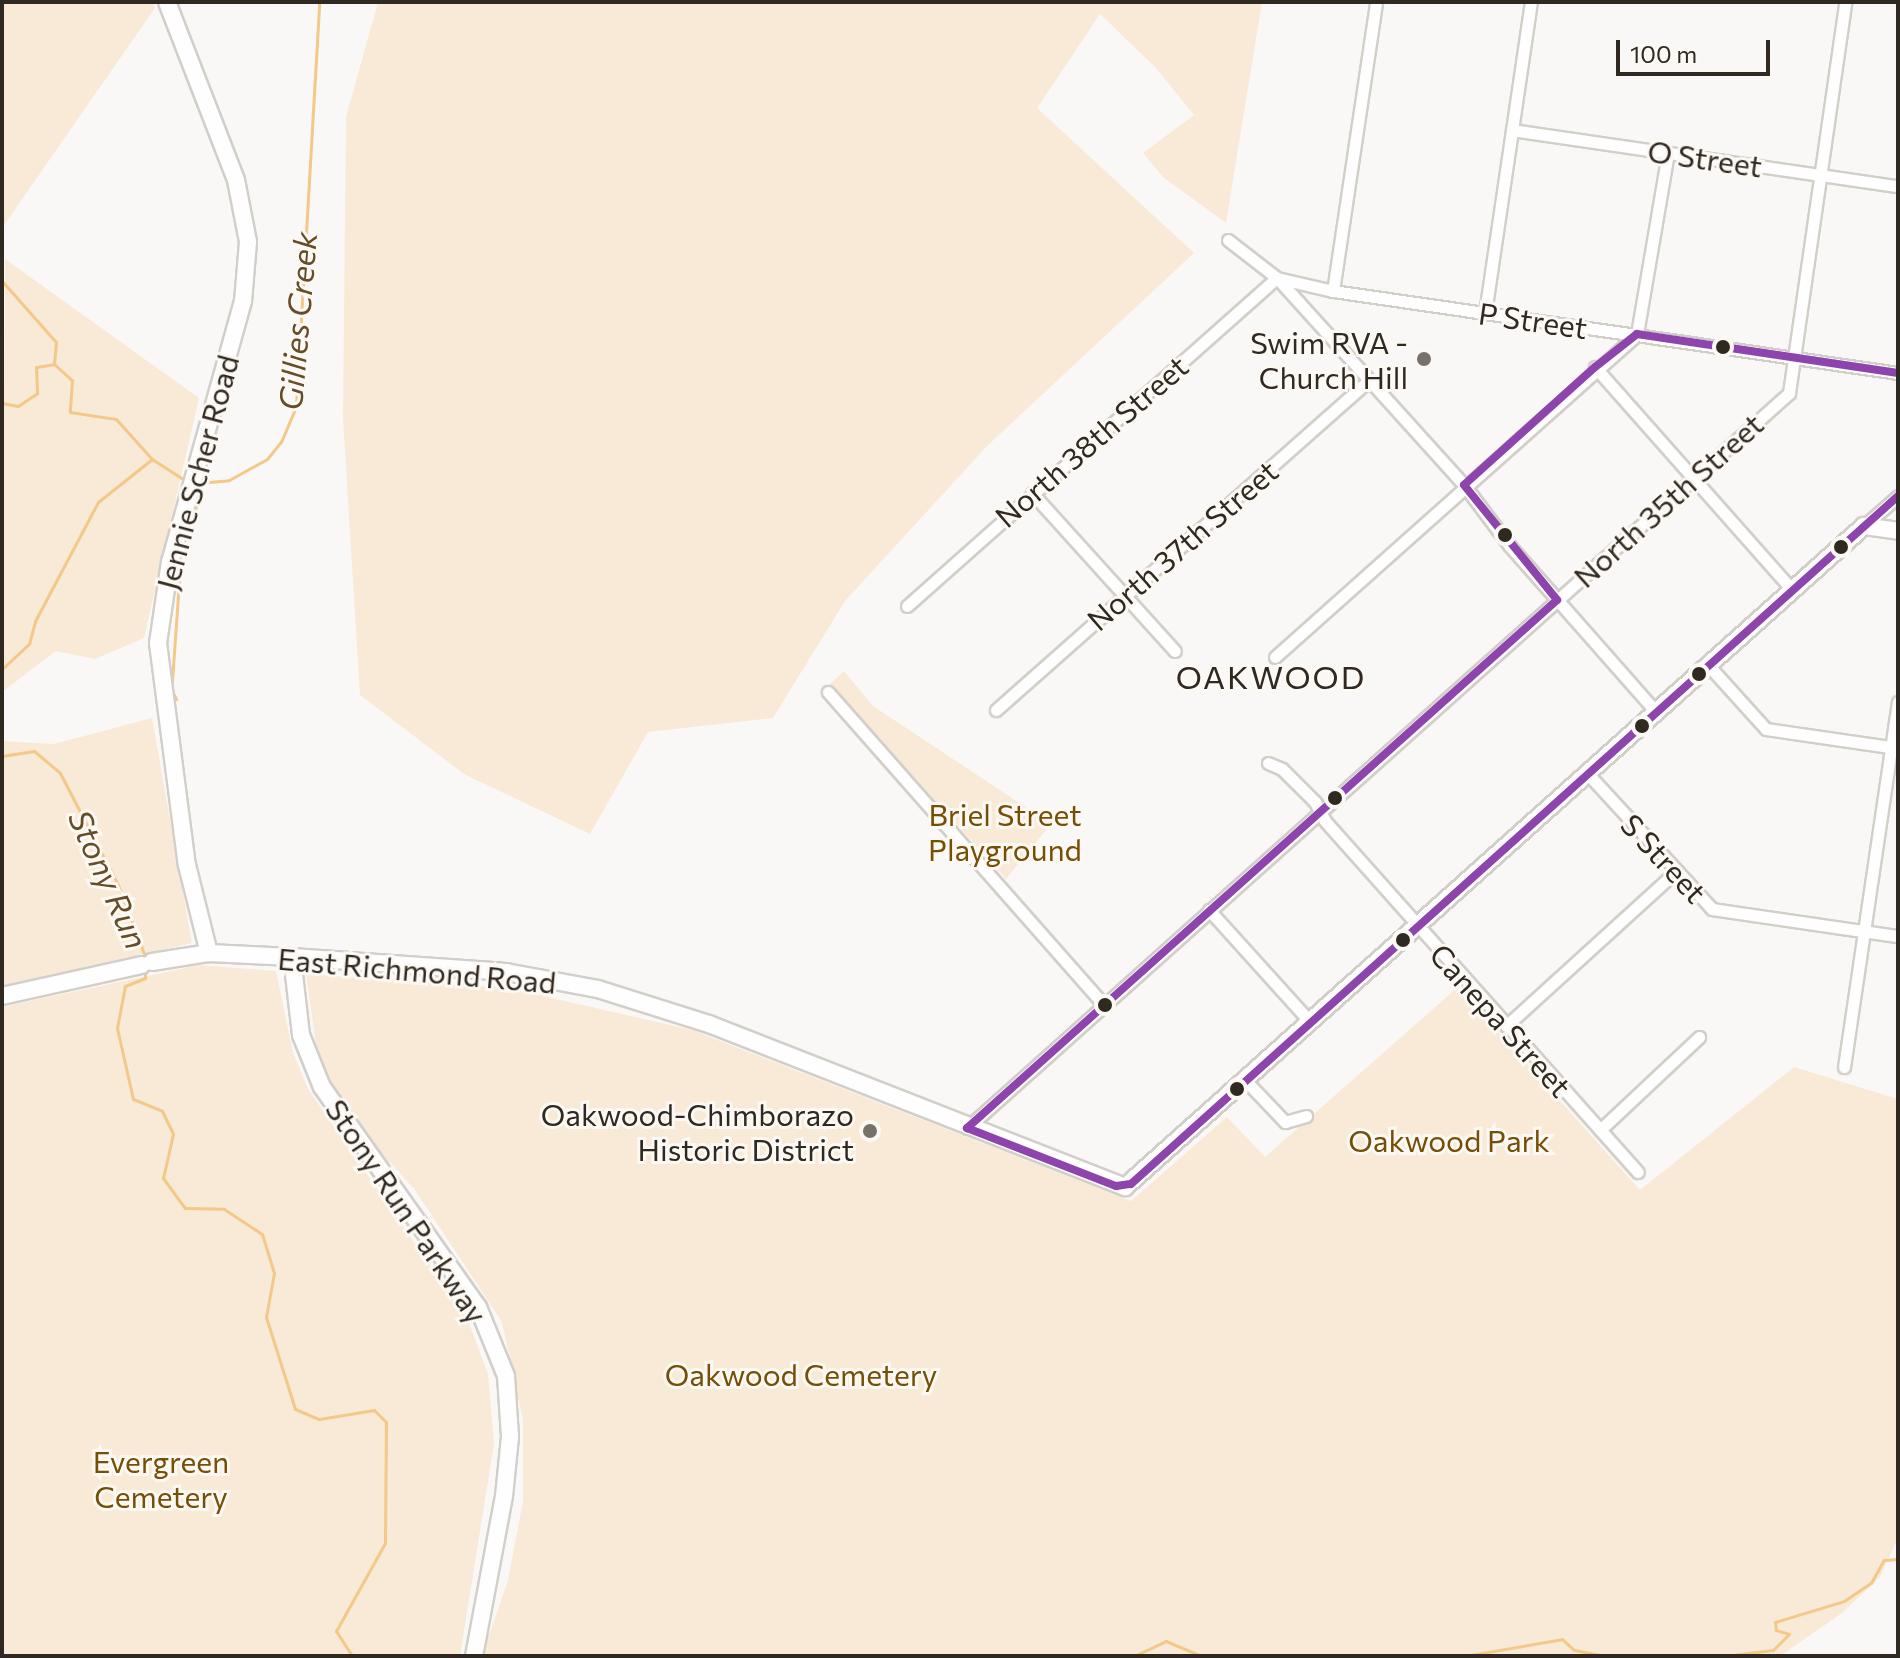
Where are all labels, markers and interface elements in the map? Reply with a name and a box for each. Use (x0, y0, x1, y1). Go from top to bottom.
scale bar (1620, 24, 1774, 74)
text: 100 m (1630, 39, 1697, 68)
street label: O Street (1646, 132, 1764, 184)
water label: Gillies Creek (270, 230, 324, 412)
street label: P Street (1476, 295, 1590, 345)
place label: Swim RVA - Church Hill (1250, 324, 1408, 394)
unlabelled marker (1715, 339, 1731, 355)
street label: North 38th Street (987, 348, 1195, 534)
marker: Swim RVA - Church Hill (1415, 350, 1433, 368)
street label: Jennie Scher Road (148, 351, 246, 593)
street label: North 35th Street (1566, 406, 1770, 594)
street label: North 37th Street (1079, 452, 1285, 638)
unlabelled marker (1497, 527, 1513, 543)
unlabelled marker (1833, 539, 1849, 555)
district label: OAKWOOD (1176, 657, 1366, 695)
unlabelled marker (1691, 666, 1707, 682)
unlabelled marker (1634, 718, 1650, 734)
unlabelled marker (1327, 790, 1343, 806)
park label: Briel Street Playground (928, 796, 1082, 866)
water label: Stony Run (61, 803, 157, 955)
street label: S Street (1614, 806, 1714, 910)
unlabelled marker (1395, 932, 1411, 948)
street label: Canepa Street (1423, 936, 1579, 1104)
street label: East Richmond Road (276, 940, 558, 1000)
unlabelled marker (1097, 997, 1113, 1013)
unlabelled marker (1229, 1081, 1245, 1097)
street label: Stony Run Parkway (319, 1092, 495, 1330)
place label: Oakwood-Chimborazo Historic District (541, 1096, 854, 1166)
marker: Oakwood-Chimborazo Historic District (861, 1122, 879, 1140)
park label: Oakwood Park (1348, 1122, 1550, 1158)
park label: Oakwood Cemetery (665, 1356, 937, 1392)
park label: Evergreen Cemetery (93, 1443, 229, 1514)

